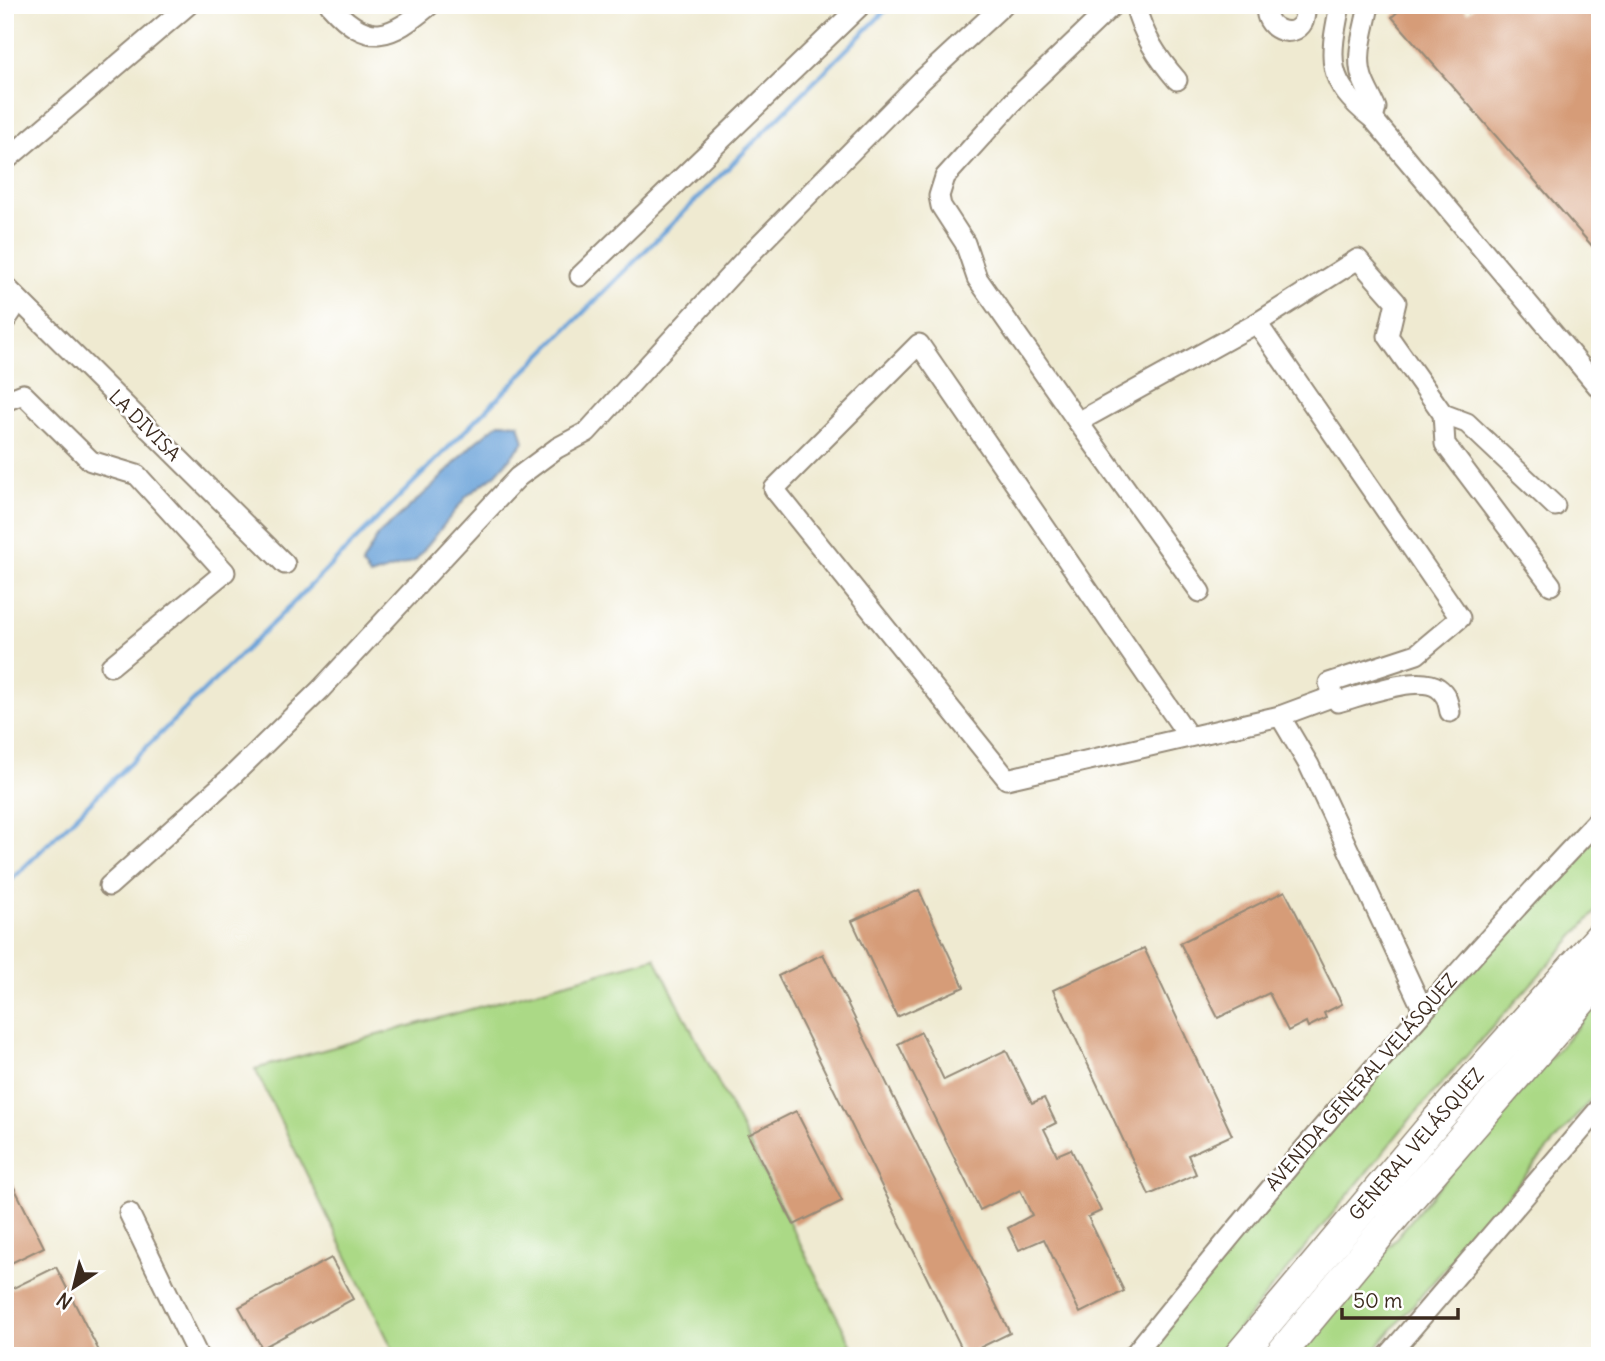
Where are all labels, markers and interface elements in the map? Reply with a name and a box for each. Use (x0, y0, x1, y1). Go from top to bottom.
street label: LA DIVISA (104, 384, 186, 466)
street label: AVENIDA GENERAL VELÁSQUEZ (1261, 969, 1461, 1195)
street label: GENERAL VELÁSQUEZ (1344, 1063, 1488, 1225)
north arrow (38, 1252, 108, 1322)
scale bar (1342, 1277, 1458, 1321)
text: N (52, 1287, 77, 1315)
text: 50 m (1353, 1287, 1402, 1314)

